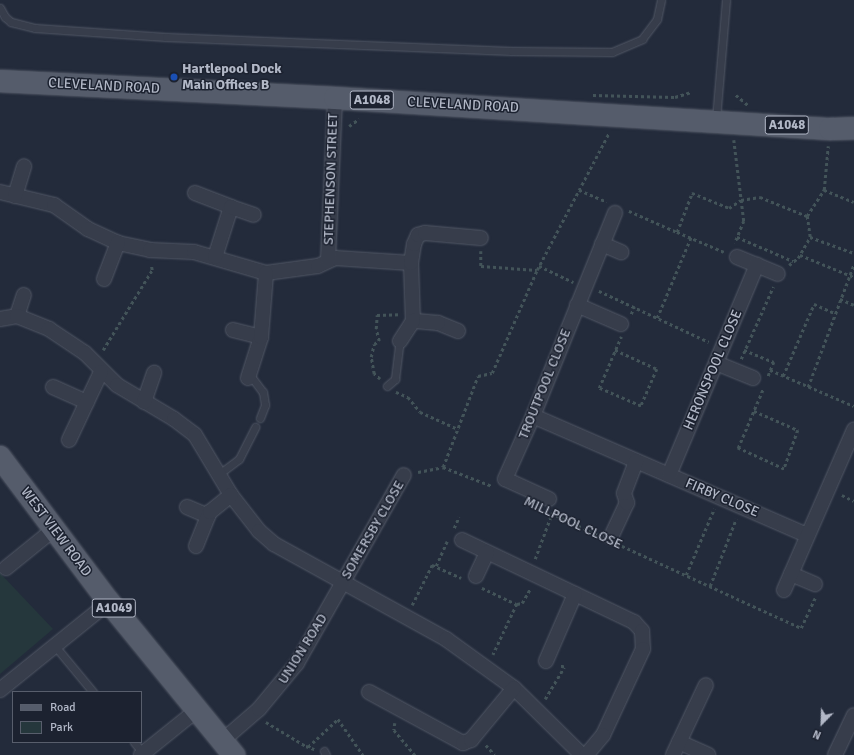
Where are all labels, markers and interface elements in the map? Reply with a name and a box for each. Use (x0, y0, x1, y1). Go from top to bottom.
place label: Hartlepool Dock Main Offices B (182, 61, 282, 94)
marker: Hartlepool Dock Main Offices B (169, 72, 179, 82)
street label: CLEVELAND ROAD (48, 75, 160, 97)
road number: A1048 (349, 89, 395, 111)
street label: CLEVELAND ROAD (407, 94, 519, 116)
street label: STEPHENSON STREET (320, 113, 342, 245)
road number: A1048 (764, 114, 810, 136)
street label: HERONSPOOL CLOSE (680, 307, 746, 433)
street label: TROUTPOOL CLOSE (515, 326, 575, 442)
street label: FIRBY CLOSE (683, 475, 761, 521)
street label: SOMERSBY CLOSE (338, 478, 408, 582)
street label: WEST VIEW ROAD (17, 484, 95, 580)
street label: MILLPOOL CLOSE (521, 493, 625, 553)
road number: A1049 (91, 597, 137, 619)
street label: UNION ROAD (275, 611, 331, 687)
legend (12, 691, 142, 743)
text: Road (50, 700, 76, 715)
north arrow (802, 703, 842, 743)
text: Park (50, 720, 73, 735)
text: N (811, 727, 823, 742)

